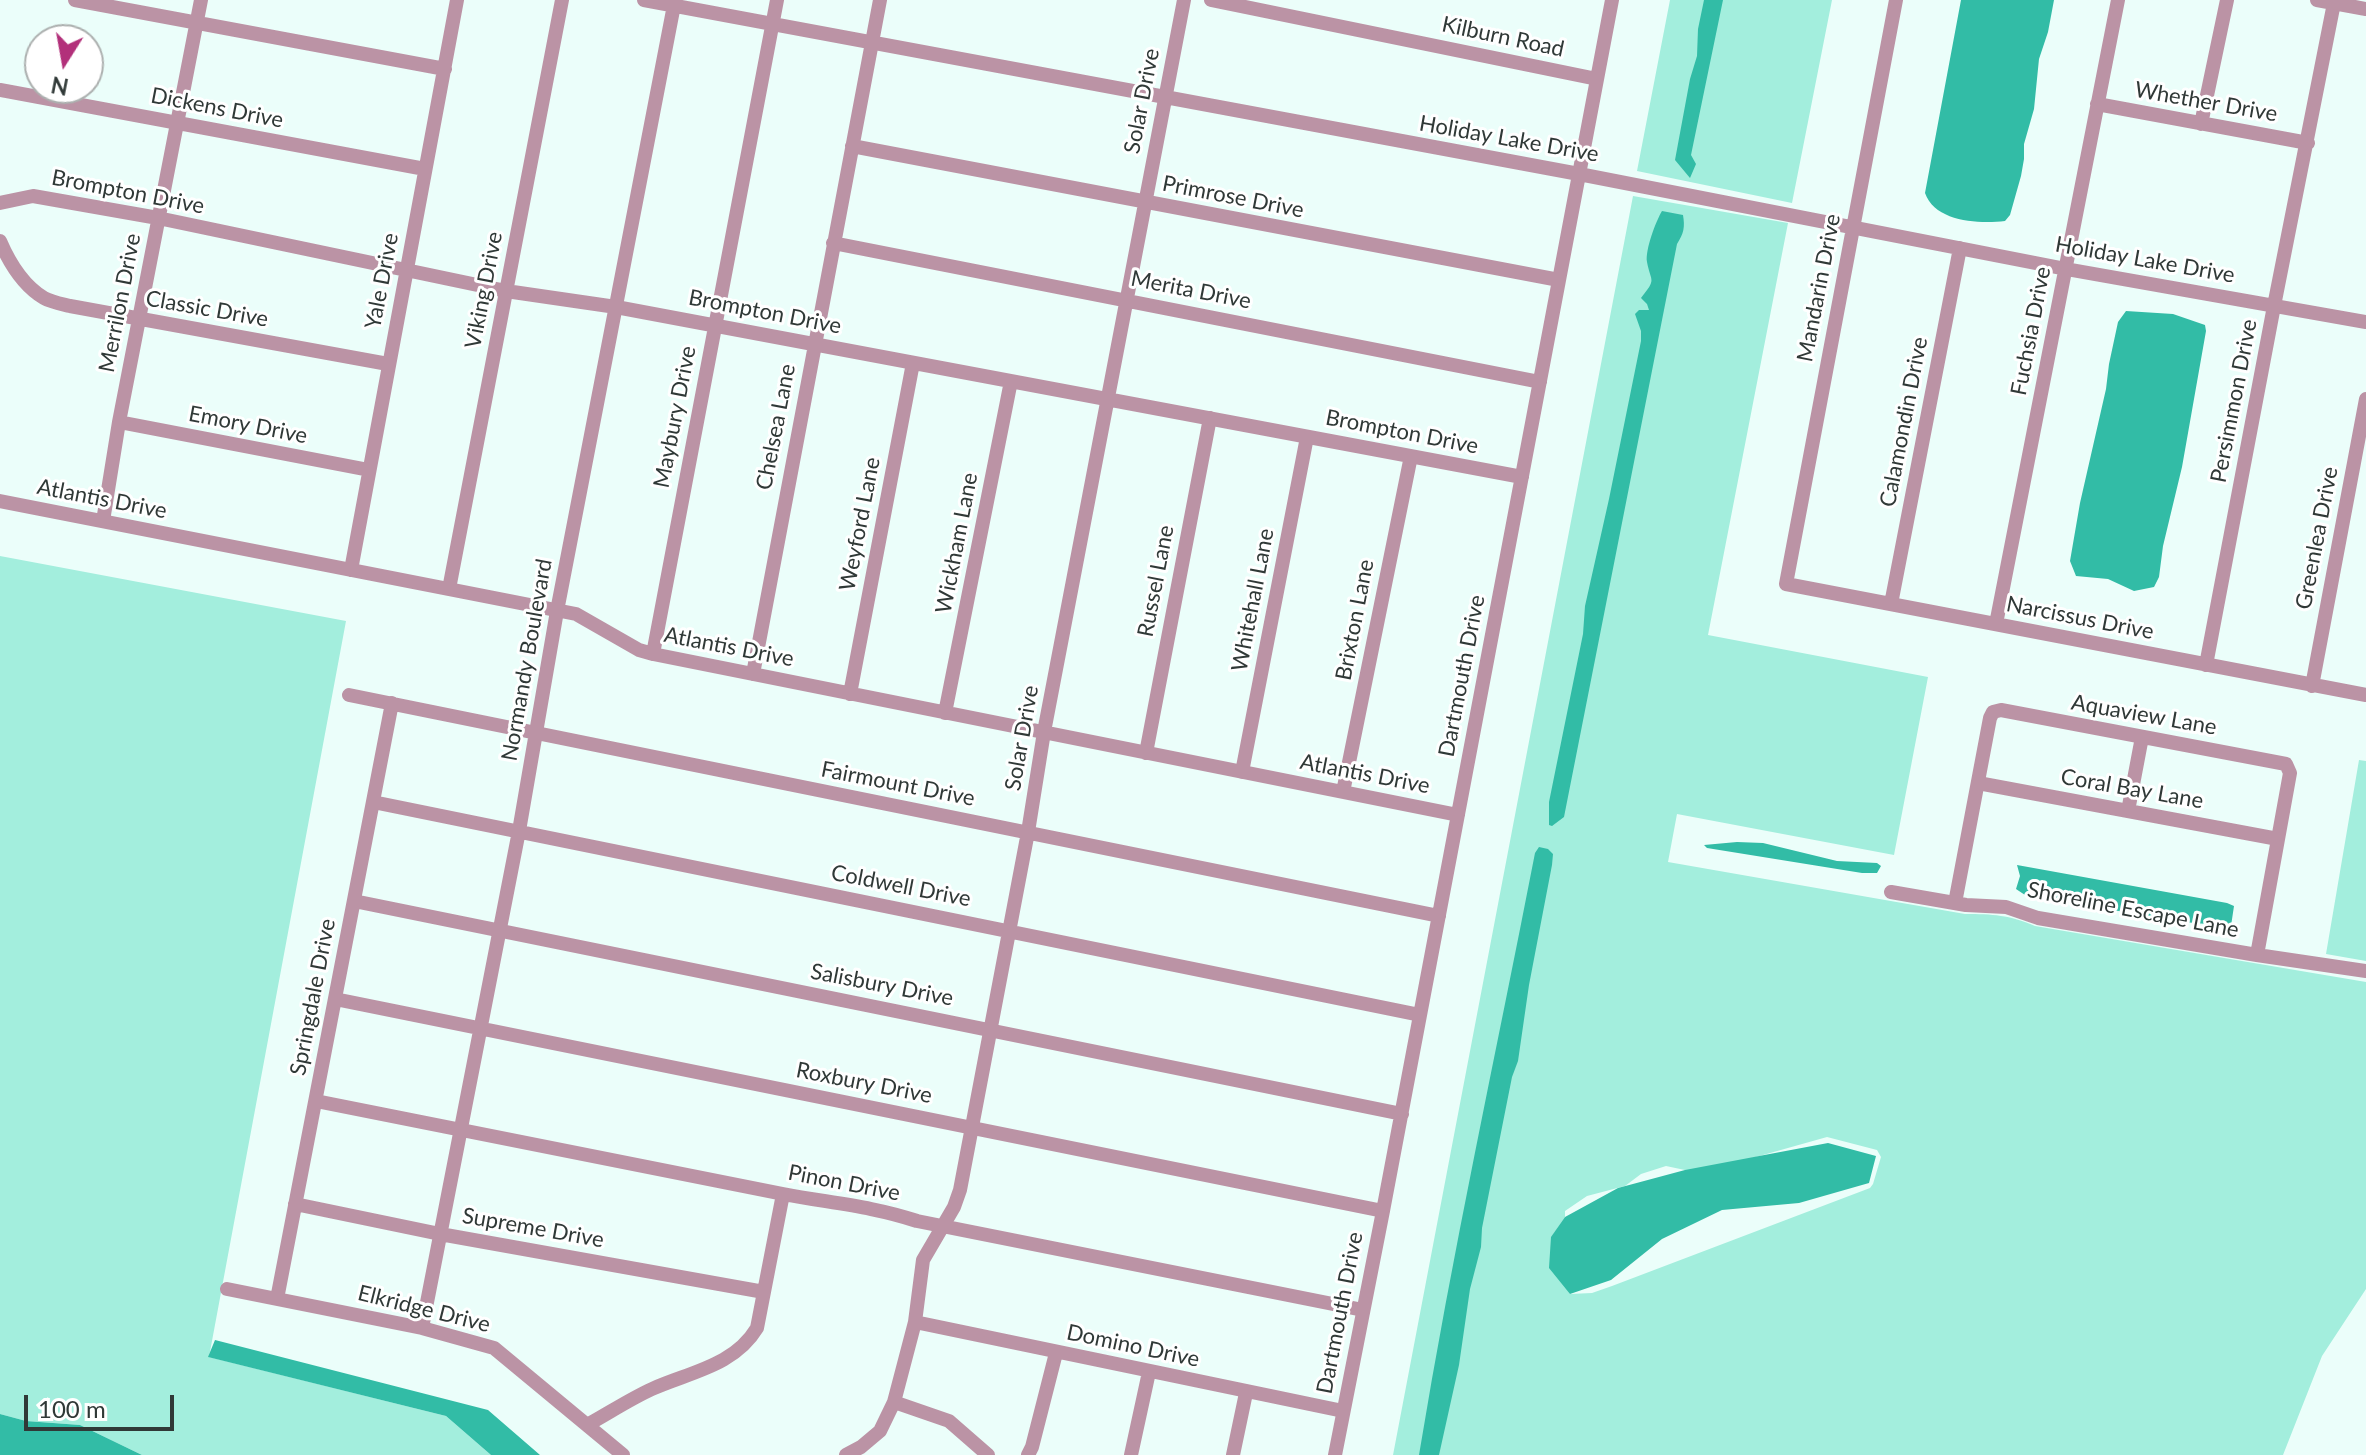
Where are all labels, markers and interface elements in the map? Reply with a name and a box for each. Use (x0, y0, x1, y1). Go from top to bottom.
street label: Kilburn Road (1439, 11, 1567, 63)
north arrow (24, 24, 104, 104)
street label: Solar Drive (1119, 46, 1165, 156)
text: N (49, 71, 71, 101)
street label: Whether Drive (2133, 76, 2279, 128)
street label: Dickens Drive (149, 82, 285, 134)
street label: Holiday Lake Drive (1417, 110, 1601, 168)
street label: Brompton Drive (49, 164, 207, 220)
street label: Primrose Drive (1160, 170, 1306, 224)
street label: Mandarin Drive (1792, 212, 1846, 364)
street label: Viking Drive (460, 229, 508, 351)
street label: Merrilon Drive (94, 231, 146, 375)
street label: Yale Drive (360, 231, 404, 331)
street label: Holiday Lake Drive (2053, 231, 2237, 289)
street label: Fuchsia Drive (2006, 264, 2056, 398)
street label: Merita Drive (1129, 265, 1253, 315)
street label: Brompton Drive (686, 284, 844, 340)
street label: Classic Drive (144, 285, 270, 333)
street label: Persimmon Drive (2205, 317, 2263, 485)
street label: Calamondin Drive (1875, 335, 1933, 509)
street label: Maybury Drive (648, 344, 702, 490)
street label: Chelsea Lane (751, 362, 801, 492)
street label: Emory Drive (186, 401, 310, 449)
street label: Brompton Drive (1323, 404, 1481, 460)
street label: Weyford Lane (834, 455, 886, 593)
street label: Greenlea Drive (2290, 464, 2344, 612)
street label: Wickham Lane (930, 470, 984, 616)
street label: Atlantis Drive (35, 473, 169, 525)
street label: Russel Lane (1132, 523, 1180, 639)
street label: Whitehall Lane (1226, 526, 1280, 674)
street label: Normandy Boulevard (496, 557, 558, 763)
street label: Brixton Lane (1330, 557, 1380, 683)
street label: Narcissus Drive (2004, 591, 2156, 645)
street label: Dartmouth Drive (1433, 593, 1491, 759)
street label: Atlantis Drive (662, 621, 796, 673)
street label: Solar Drive (1000, 683, 1044, 793)
street label: Aquaview Lane (2069, 689, 2219, 741)
street label: Atlantis Drive (1298, 748, 1432, 800)
street label: Fairmount Drive (819, 756, 977, 812)
street label: Coral Bay Lane (2059, 763, 2205, 815)
street label: Coldwell Drive (829, 860, 973, 912)
street label: Shoreline Escape Lane (2025, 877, 2241, 943)
street label: Springdale Drive (285, 916, 341, 1078)
street label: Salisbury Drive (808, 958, 956, 1012)
street label: Roxbury Drive (794, 1057, 934, 1109)
street label: Pinon Drive (786, 1159, 902, 1207)
street label: Supreme Drive (460, 1203, 606, 1253)
street label: Dartmouth Drive (1311, 1230, 1369, 1396)
street label: Elkridge Drive (355, 1280, 493, 1338)
street label: Domino Drive (1064, 1319, 1202, 1373)
scale bar (28, 1379, 178, 1429)
text: 100 m (38, 1394, 106, 1423)

